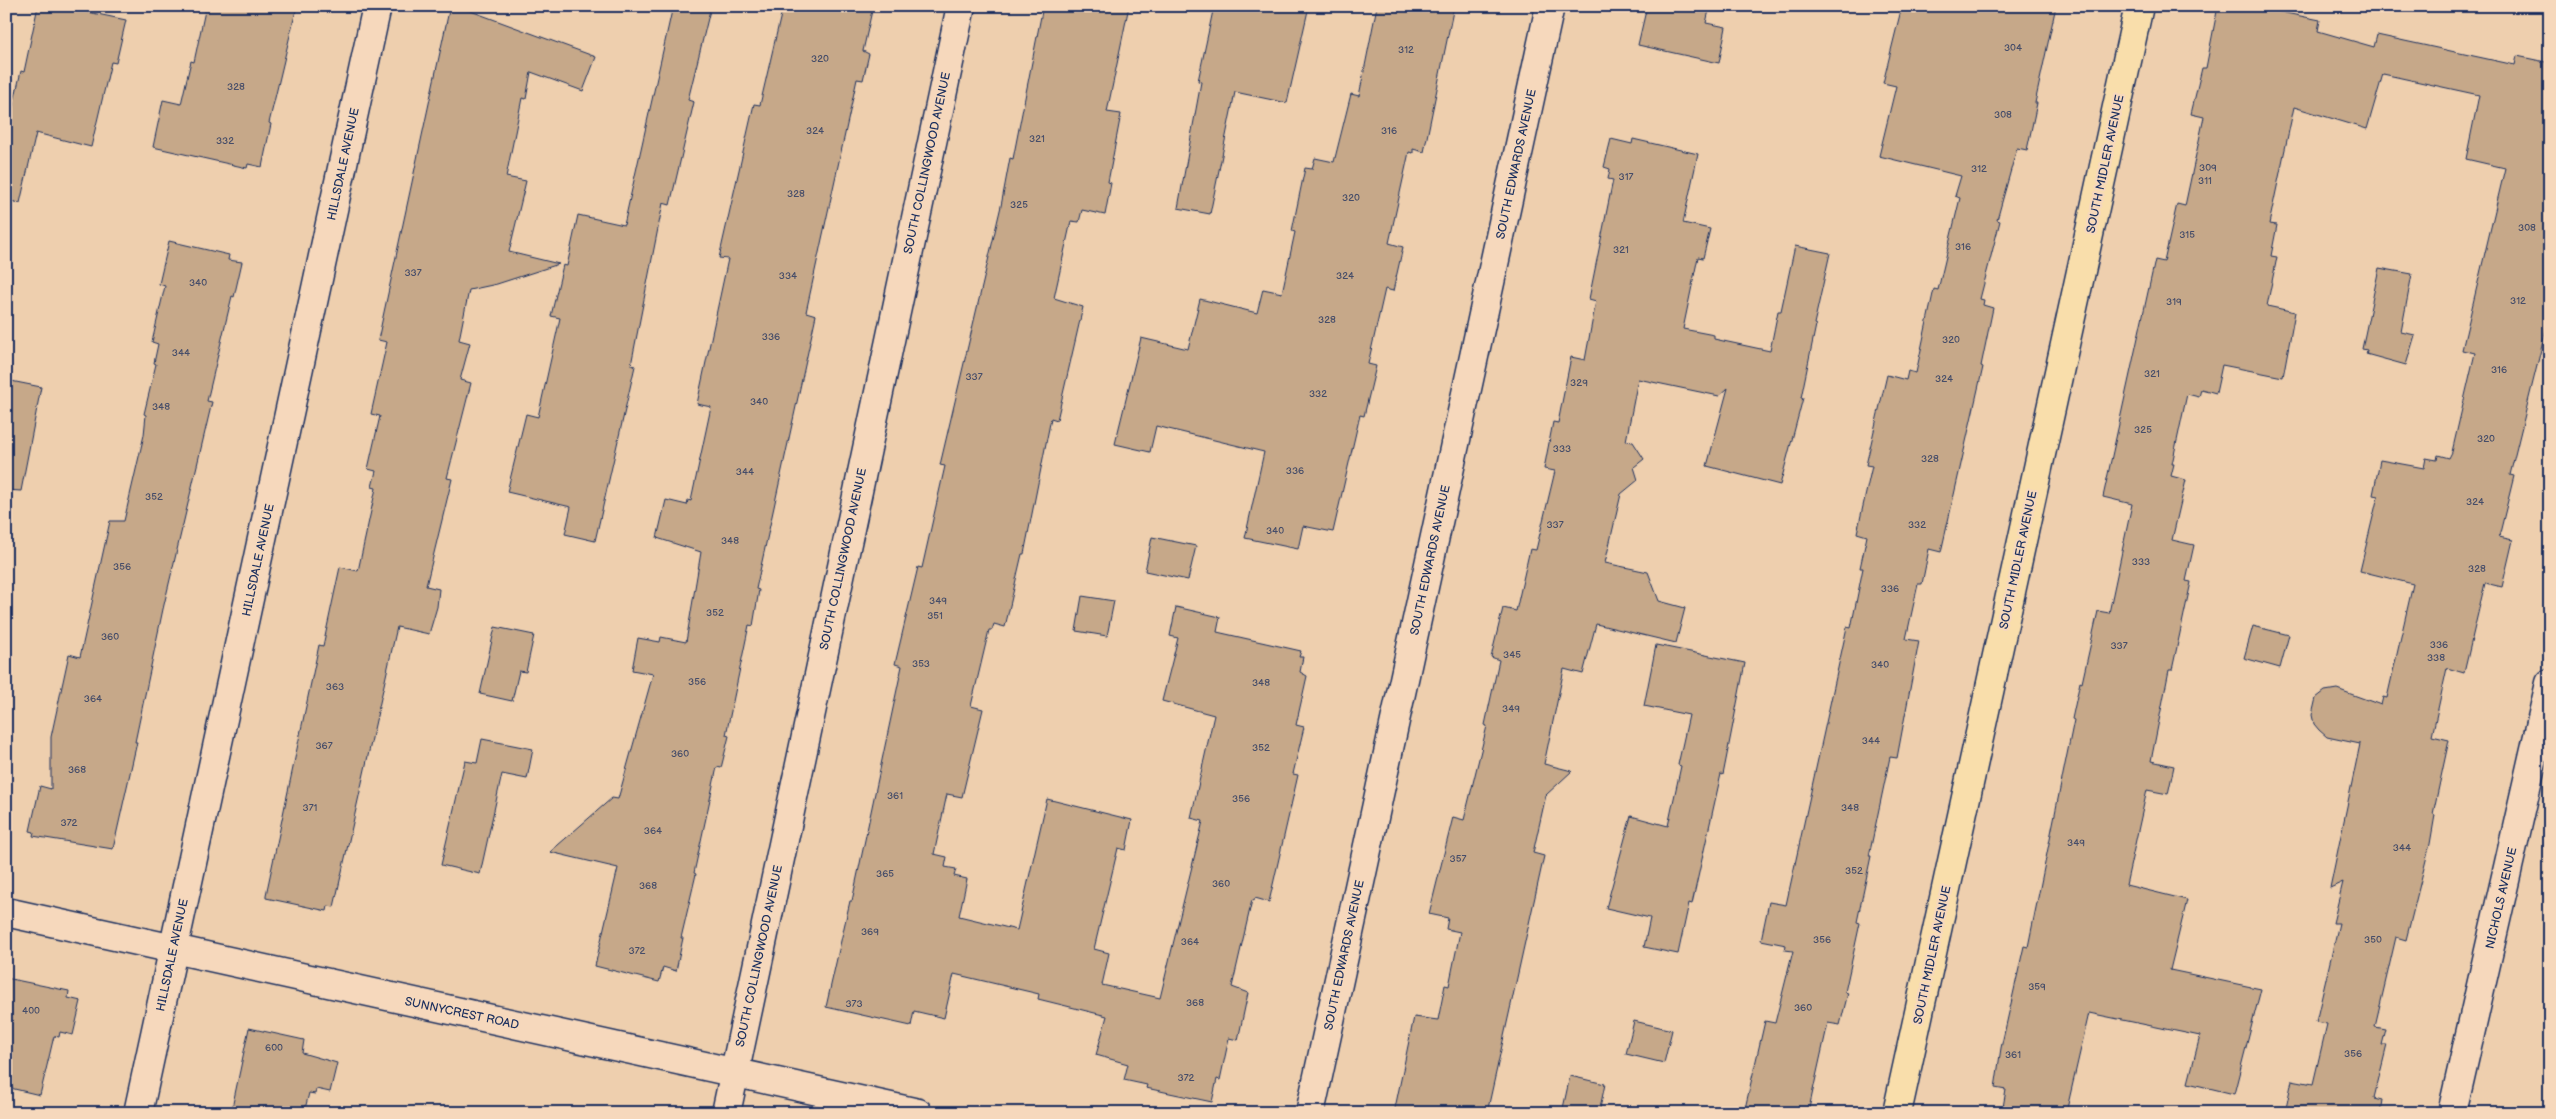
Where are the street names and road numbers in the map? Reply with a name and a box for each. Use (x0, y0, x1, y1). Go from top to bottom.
street label: SOUTH COLLINGWOOD AVENUE (901, 71, 954, 255)
street label: SOUTH EDWARDS AVENUE (1493, 88, 1540, 241)
street label: SOUTH MIDLER AVENUE (2083, 93, 2128, 235)
street label: HILLSDALE AVENUE (324, 106, 363, 222)
street label: SOUTH COLLINGWOOD AVENUE (817, 467, 870, 651)
street label: SOUTH EDWARDS AVENUE (1407, 484, 1454, 637)
street label: SOUTH MIDLER AVENUE (1996, 489, 2041, 631)
street label: HILLSDALE AVENUE (239, 502, 278, 618)
street label: NICHOLS AVENUE (2482, 846, 2521, 950)
street label: SOUTH COLLINGWOOD AVENUE (733, 864, 786, 1048)
street label: SOUTH EDWARDS AVENUE (1321, 879, 1368, 1032)
street label: SOUTH MIDLER AVENUE (1910, 884, 1955, 1026)
street label: HILLSDALE AVENUE (153, 897, 192, 1013)
street label: SUNNYCREST ROAD (403, 994, 521, 1033)

